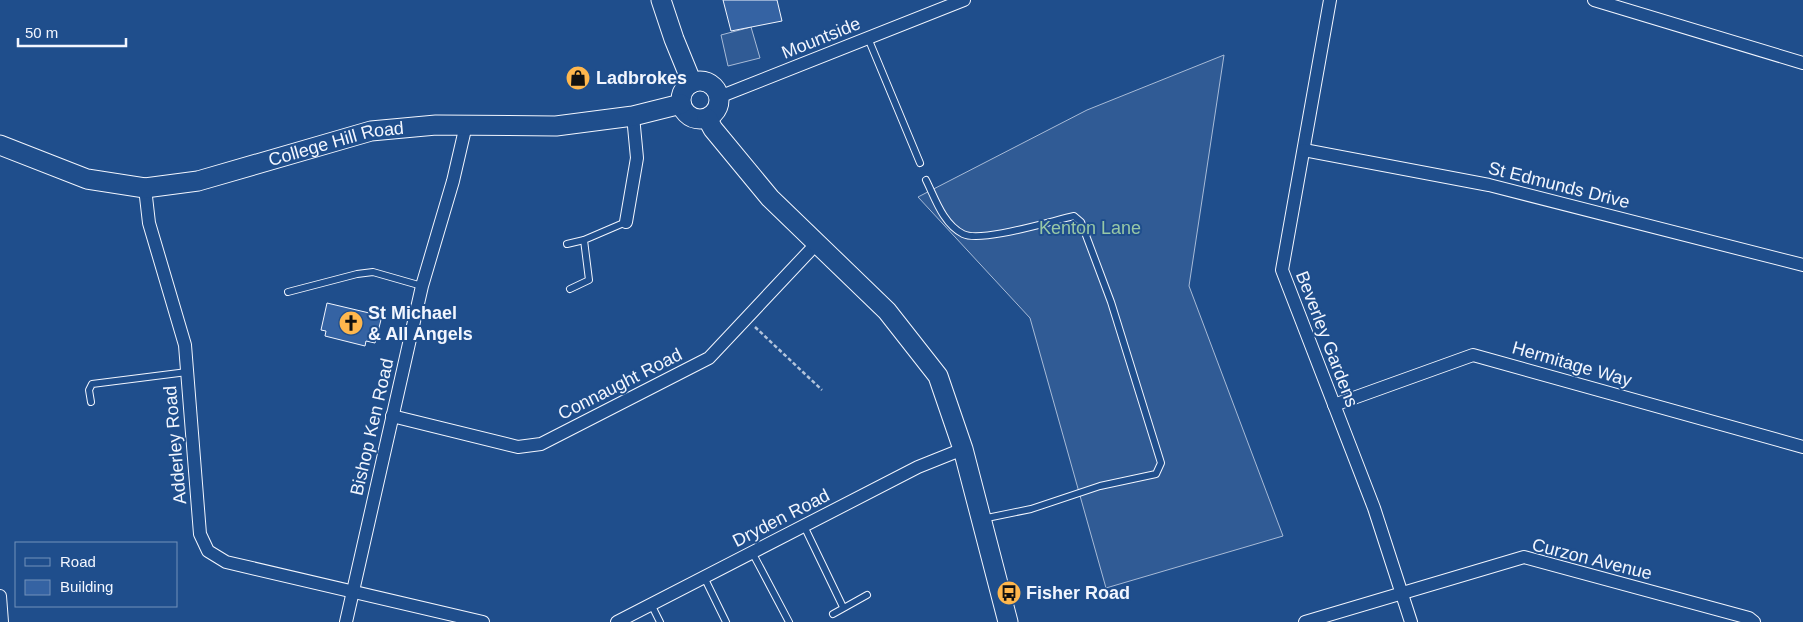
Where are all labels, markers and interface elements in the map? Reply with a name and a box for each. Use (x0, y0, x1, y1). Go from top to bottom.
street label: Mountside (779, 13, 863, 63)
scale bar (18, 15, 125, 47)
text: 50 m (25, 24, 58, 41)
shop icon: Ladbrokes (565, 65, 591, 91)
place label: Ladbrokes (596, 68, 687, 88)
street label: College Hill Road (266, 118, 405, 170)
street label: St Edmunds Drive (1486, 158, 1632, 212)
park label: Kenton Lane (1039, 218, 1141, 238)
street label: Beverley Gardens (1292, 268, 1362, 410)
place label: St Michael & All Angels (368, 303, 473, 344)
church icon: St Michael & All Angels (338, 310, 364, 336)
street label: Hermitage Way (1510, 337, 1634, 391)
street label: Connaught Road (555, 344, 685, 424)
street label: Bishop Ken Road (346, 356, 398, 498)
street label: Adderley Road (160, 385, 190, 505)
street label: Dryden Road (729, 485, 833, 551)
street label: Curzon Avenue (1530, 534, 1654, 584)
legend (15, 542, 178, 607)
text: Road (60, 553, 96, 570)
text: Building (60, 578, 113, 595)
bus stop icon: Fisher Road (996, 580, 1022, 606)
place label: Fisher Road (1026, 583, 1130, 603)

